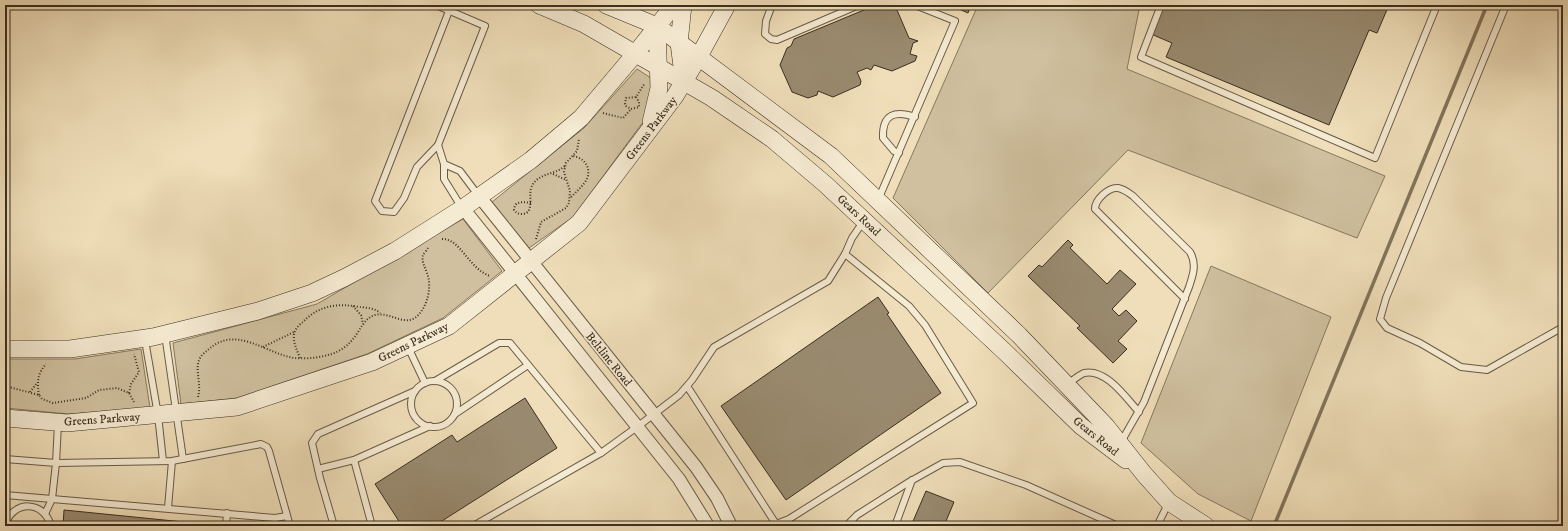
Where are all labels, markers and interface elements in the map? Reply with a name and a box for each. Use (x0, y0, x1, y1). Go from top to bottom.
street label: Greens Parkway (622, 93, 681, 163)
street label: Gears Road (834, 191, 884, 239)
street label: Greens Parkway (376, 319, 451, 366)
street label: Beltline Road (582, 329, 635, 389)
street label: Greens Parkway (63, 409, 141, 430)
street label: Gears Road (1070, 413, 1122, 459)

